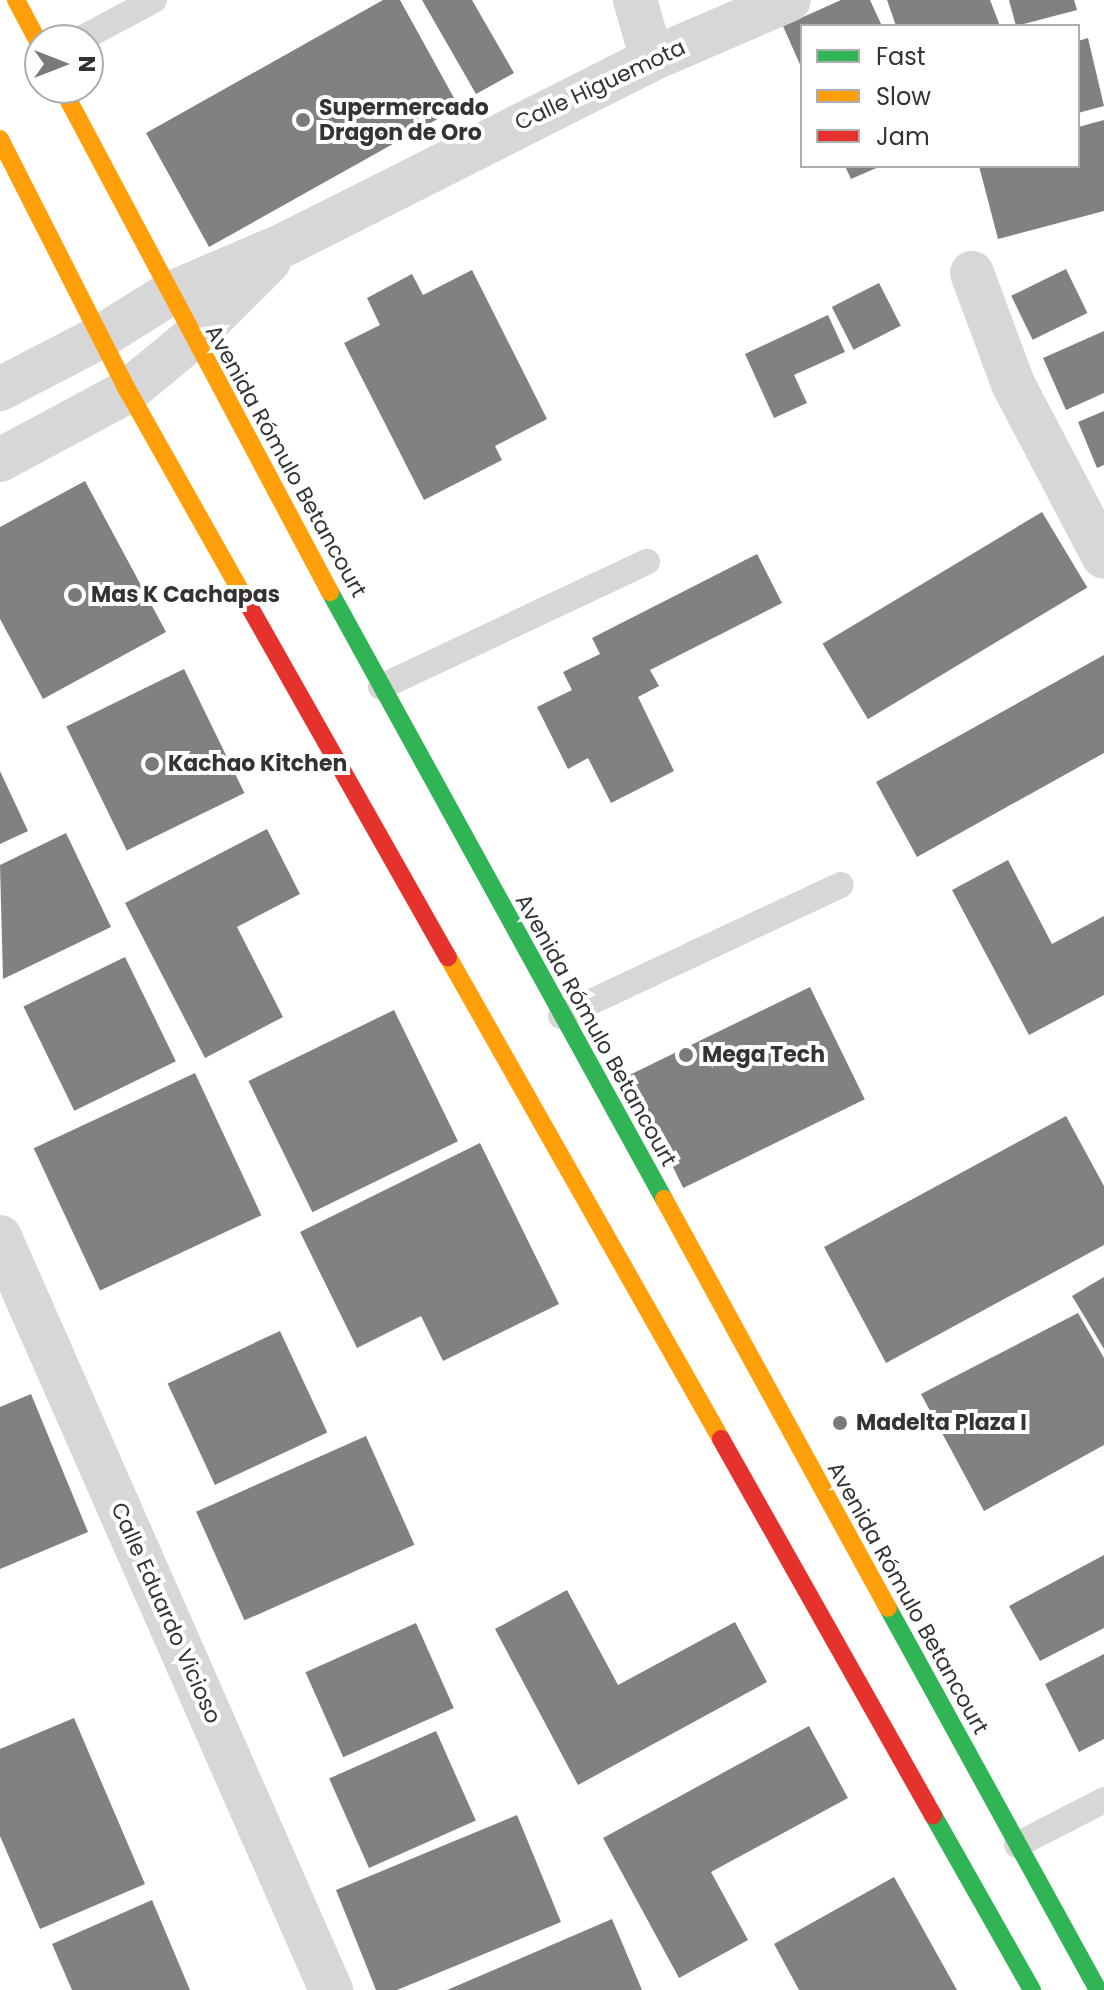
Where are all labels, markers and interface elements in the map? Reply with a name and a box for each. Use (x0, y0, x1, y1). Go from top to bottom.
north arrow (24, 24, 104, 104)
legend (800, 24, 1080, 168)
street label: Calle Higuemota (511, 34, 689, 136)
text: Fast (876, 40, 926, 73)
text: N (71, 56, 102, 72)
text: Slow (876, 80, 931, 113)
place label: Supermercado Dragon de Oro (319, 94, 489, 146)
marker: Supermercado Dragon de Oro (294, 111, 312, 129)
text: Jam (876, 120, 930, 153)
street label: Avenida Rómulo Betancourt (200, 320, 372, 602)
place label: Mas K Cachapas (91, 582, 280, 608)
marker: Mas K Cachapas (66, 586, 84, 604)
place label: Kachao Kitchen (168, 751, 347, 777)
marker: Kachao Kitchen (143, 755, 161, 773)
street label: Avenida Rómulo Betancourt (510, 889, 682, 1171)
place label: Mega Tech (702, 1042, 825, 1068)
marker: Mega Tech (677, 1046, 695, 1064)
place label: Madelta Plaza I (856, 1410, 1027, 1436)
marker: Madelta Plaza I (831, 1414, 849, 1432)
street label: Avenida Rómulo Betancourt (822, 1457, 994, 1739)
street label: Calle Eduardo Vicioso (105, 1498, 227, 1728)

